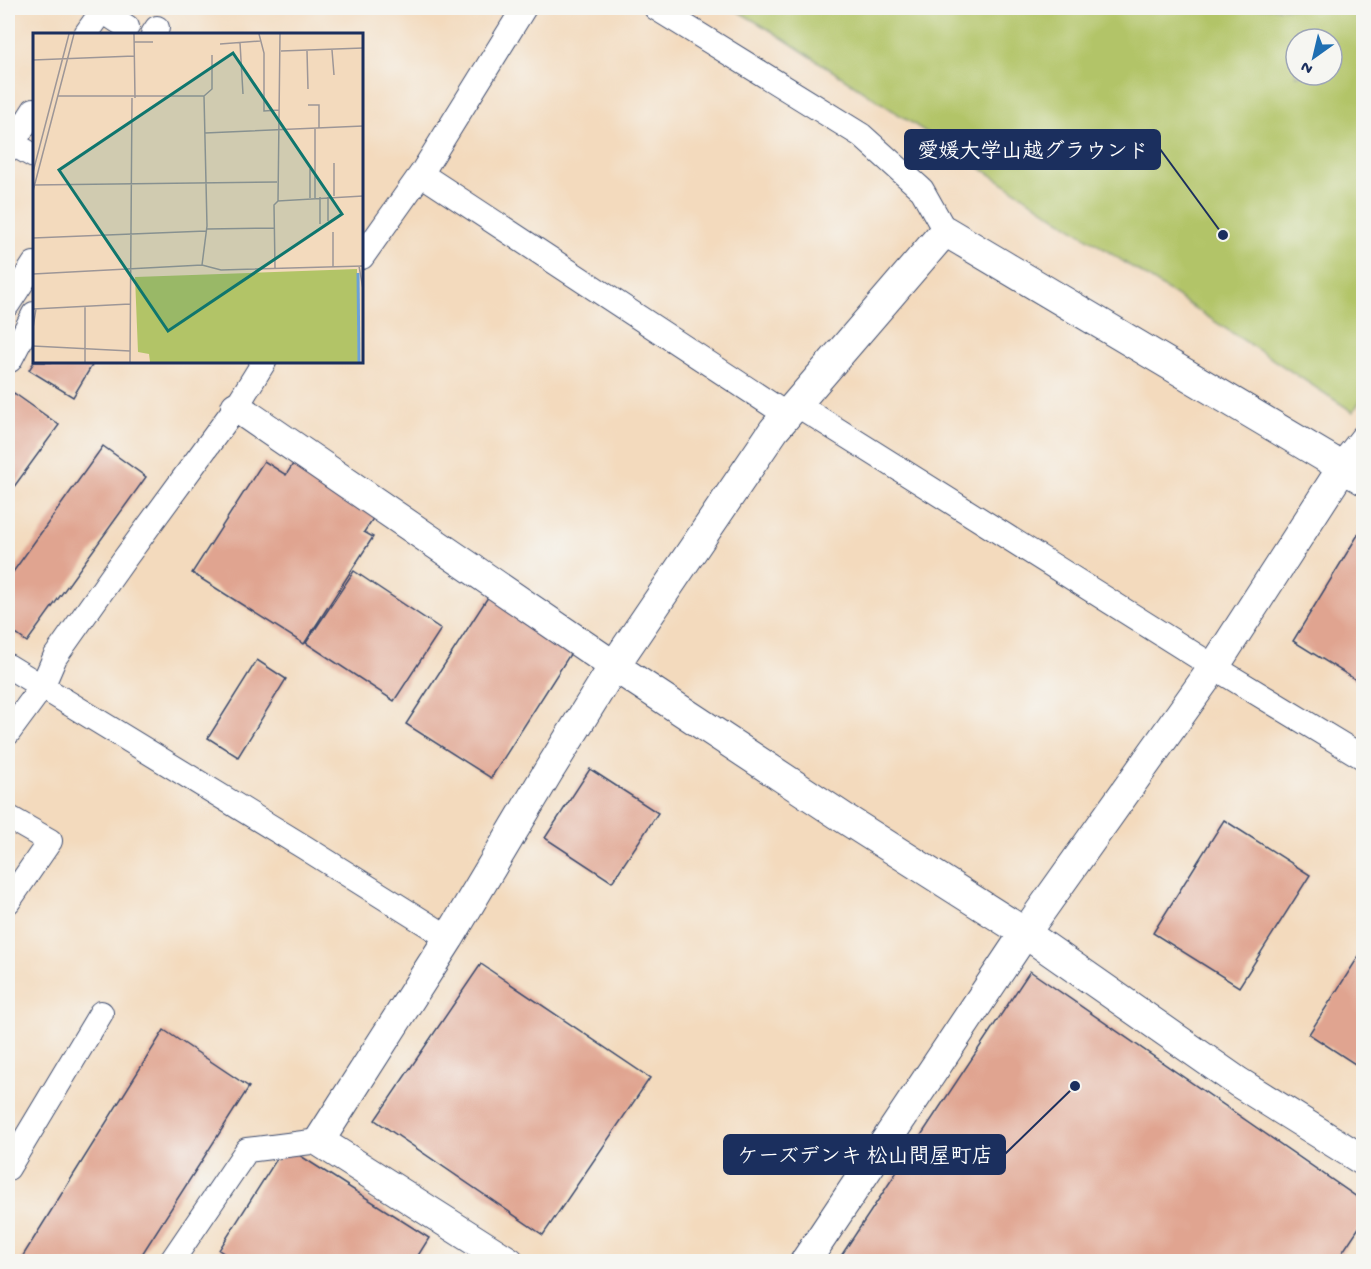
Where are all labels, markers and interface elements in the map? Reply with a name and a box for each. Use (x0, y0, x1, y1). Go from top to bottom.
north arrow (1284, 27, 1344, 87)
inset map (33, 33, 363, 363)
text: N (1297, 55, 1317, 77)
callout: 愛媛大学山越グラウンド (905, 130, 1160, 169)
text: 愛媛大学山越グラウンド (918, 139, 1149, 166)
callout: ケーズデンキ 松山問屋町店 (724, 1135, 1005, 1174)
text: ケーズデンキ 松山問屋町店 (737, 1144, 993, 1171)

